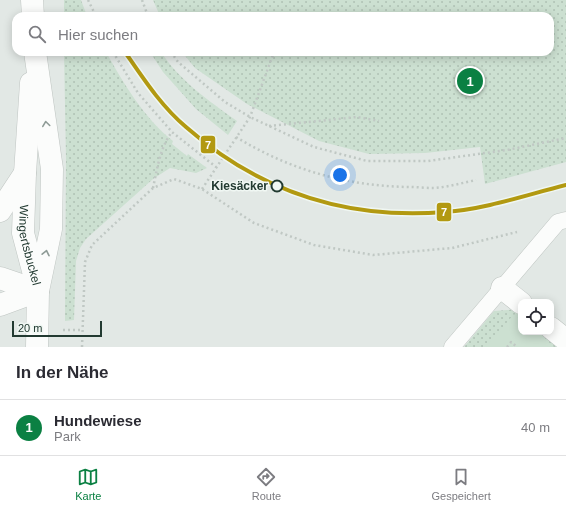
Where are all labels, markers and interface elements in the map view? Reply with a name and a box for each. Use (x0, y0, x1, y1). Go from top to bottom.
search box (12, 12, 554, 56)
icon: search (26, 23, 48, 45)
text: Hier suchen (58, 26, 138, 43)
pin: 1 (457, 66, 483, 96)
one-way arrow (42, 121, 51, 127)
line badge: 7 (200, 135, 216, 154)
text: 7 (205, 139, 211, 151)
your location (330, 165, 350, 185)
place label: Kiesäcker (211, 179, 268, 193)
marker: Kiesäcker (270, 179, 284, 193)
line badge: 7 (436, 202, 452, 222)
street label: Wingertsbuckel (16, 204, 44, 287)
text: 7 (441, 206, 447, 218)
one-way arrow (42, 250, 50, 256)
map controls (518, 299, 554, 335)
button: locate (518, 299, 554, 335)
scale bar (12, 319, 102, 338)
text: 20 m (18, 322, 42, 334)
text: In der Nähe (16, 363, 109, 382)
text: Hundewiese (54, 412, 142, 429)
text: 1 (25, 420, 33, 435)
text: 40 m (521, 420, 550, 435)
text: Park (54, 429, 81, 444)
tab: Karte (75, 466, 101, 502)
tab: Route (252, 466, 281, 502)
tab: Gespeichert (432, 466, 491, 502)

